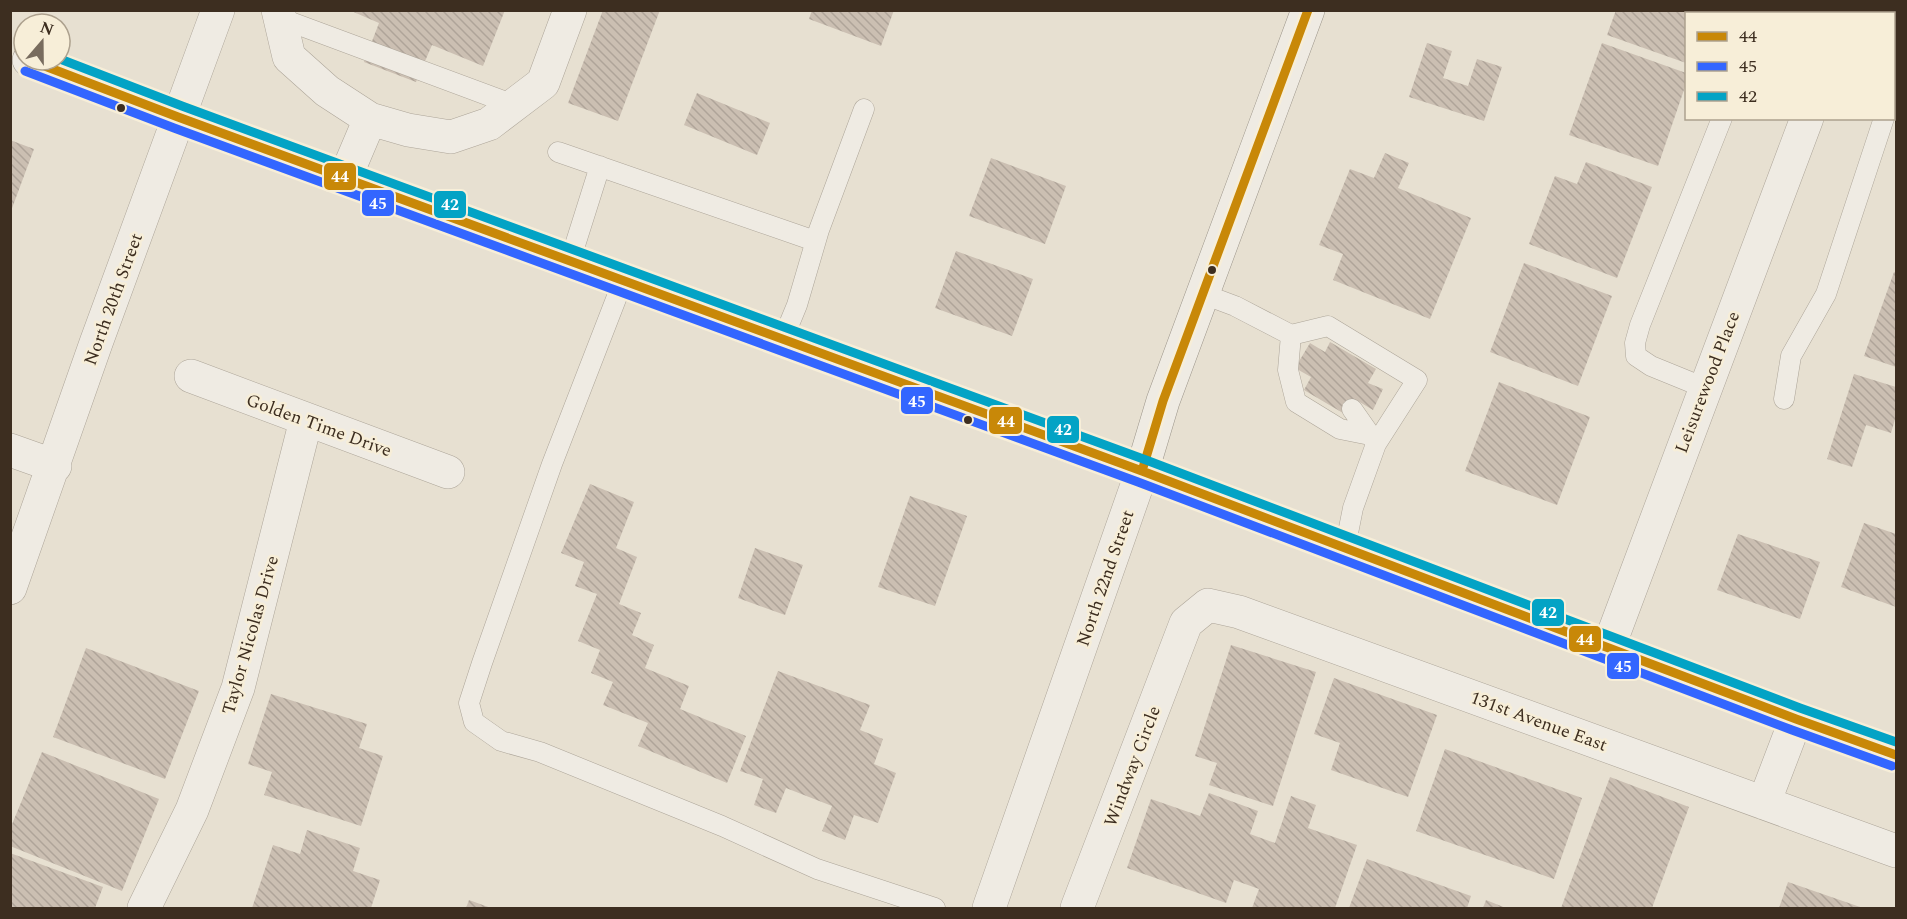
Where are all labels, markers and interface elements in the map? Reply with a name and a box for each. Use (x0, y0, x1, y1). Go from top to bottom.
north arrow (12, 12, 72, 72)
legend (1685, 12, 1895, 120)
text: N (37, 15, 57, 42)
text: 44 (1739, 23, 1757, 50)
text: 45 (1739, 53, 1757, 80)
text: 42 (1739, 83, 1757, 110)
unlabelled marker (115, 102, 127, 114)
line badge: 44 (323, 162, 357, 191)
text: 44 (331, 165, 349, 189)
line badge: 45 (361, 189, 395, 217)
line badge: 42 (433, 190, 467, 219)
text: 45 (369, 192, 387, 216)
text: 42 (441, 193, 459, 217)
street label: North 20th Street (77, 229, 150, 369)
unlabelled marker (1206, 264, 1218, 276)
street label: Leisurewood Place (1668, 307, 1747, 457)
line badge: 45 (900, 386, 934, 415)
street label: Golden Time Drive (242, 387, 395, 464)
text: 45 (908, 390, 926, 414)
line badge: 44 (988, 406, 1023, 435)
text: 44 (997, 410, 1015, 434)
unlabelled marker (962, 414, 974, 426)
line badge: 42 (1046, 415, 1080, 444)
text: 42 (1054, 418, 1072, 442)
street label: North 22nd Street (1069, 506, 1141, 650)
street label: Taylor Nicolas Drive (215, 552, 286, 718)
line badge: 42 (1531, 598, 1565, 627)
text: 42 (1539, 601, 1557, 625)
line badge: 44 (1568, 625, 1602, 653)
text: 44 (1576, 628, 1594, 652)
line badge: 45 (1606, 652, 1640, 680)
text: 45 (1614, 655, 1632, 679)
street label: 131st Avenue East (1467, 684, 1611, 759)
street label: Windway Circle (1097, 702, 1168, 831)

